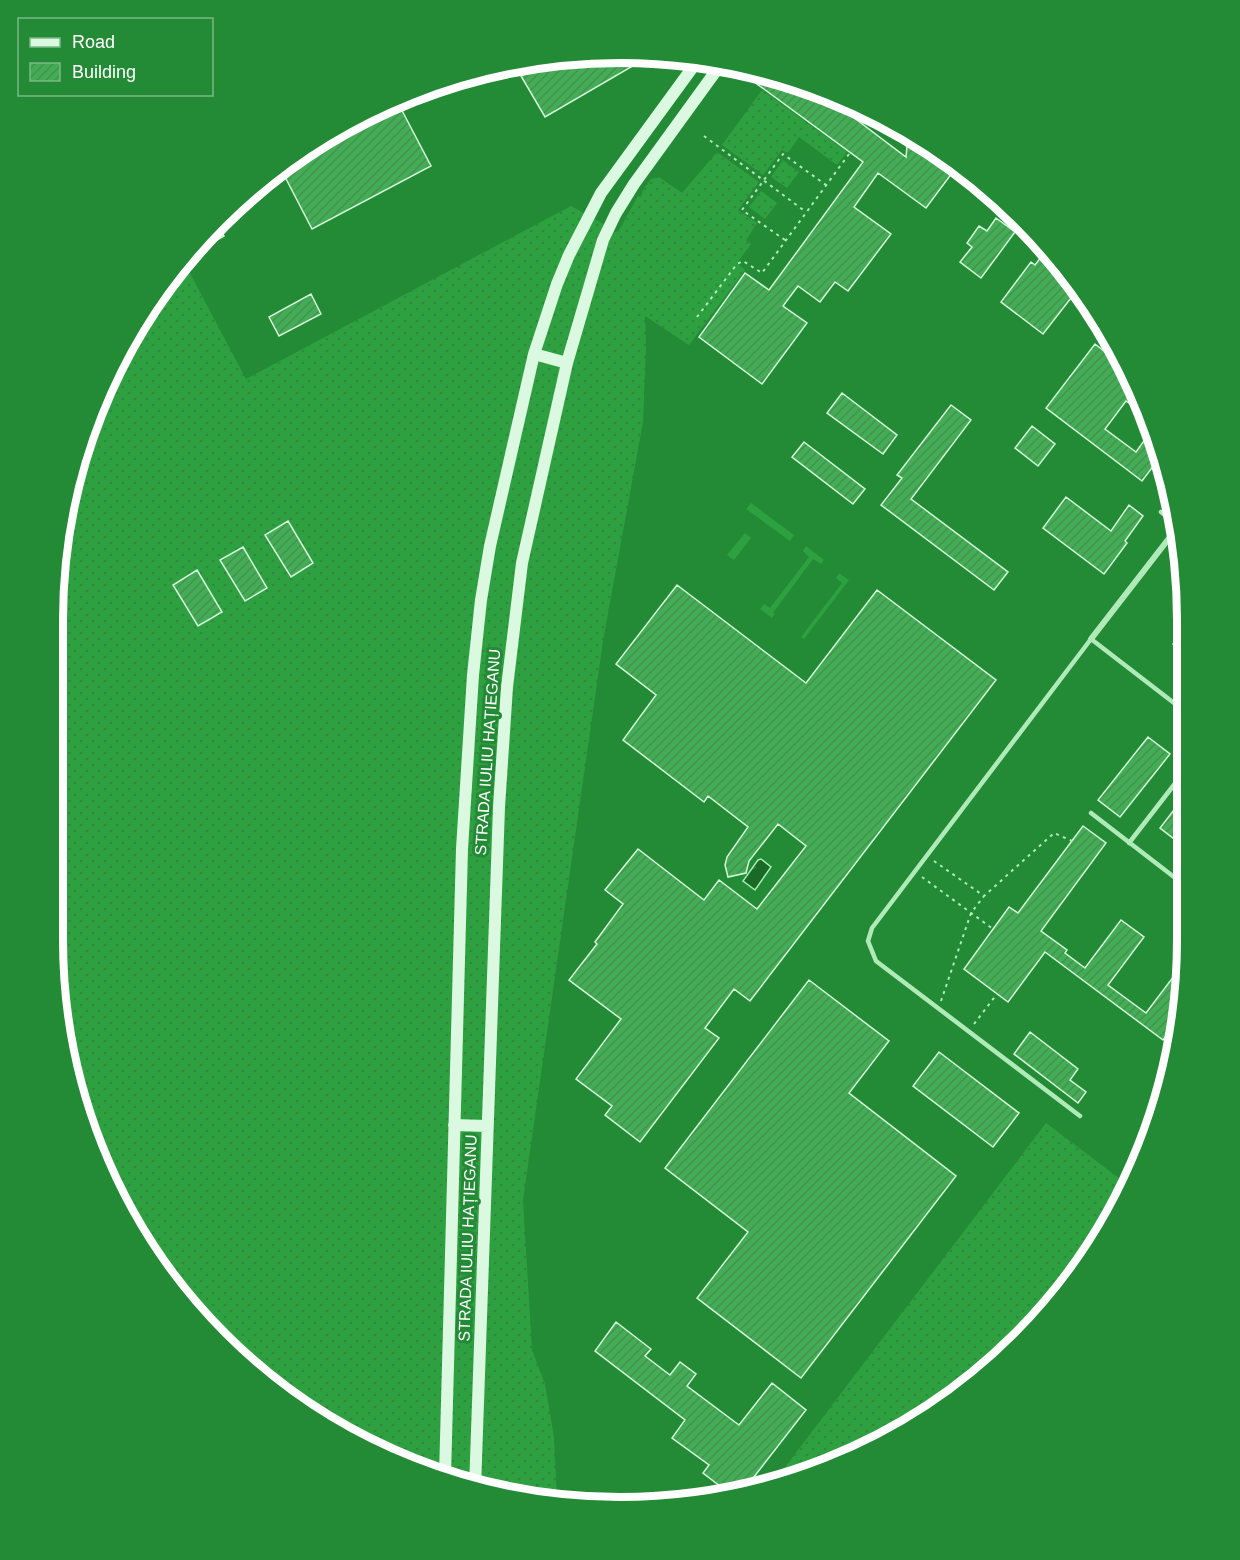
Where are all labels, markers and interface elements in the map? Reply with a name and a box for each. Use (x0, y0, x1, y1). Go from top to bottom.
legend (18, 18, 213, 96)
text: Road (72, 32, 115, 52)
text: Building (72, 62, 136, 82)
street label: STRADA IULIU HAȚIEGANU (472, 648, 503, 856)
street label: STRADA IULIU HAȚIEGANU (455, 1134, 480, 1342)

